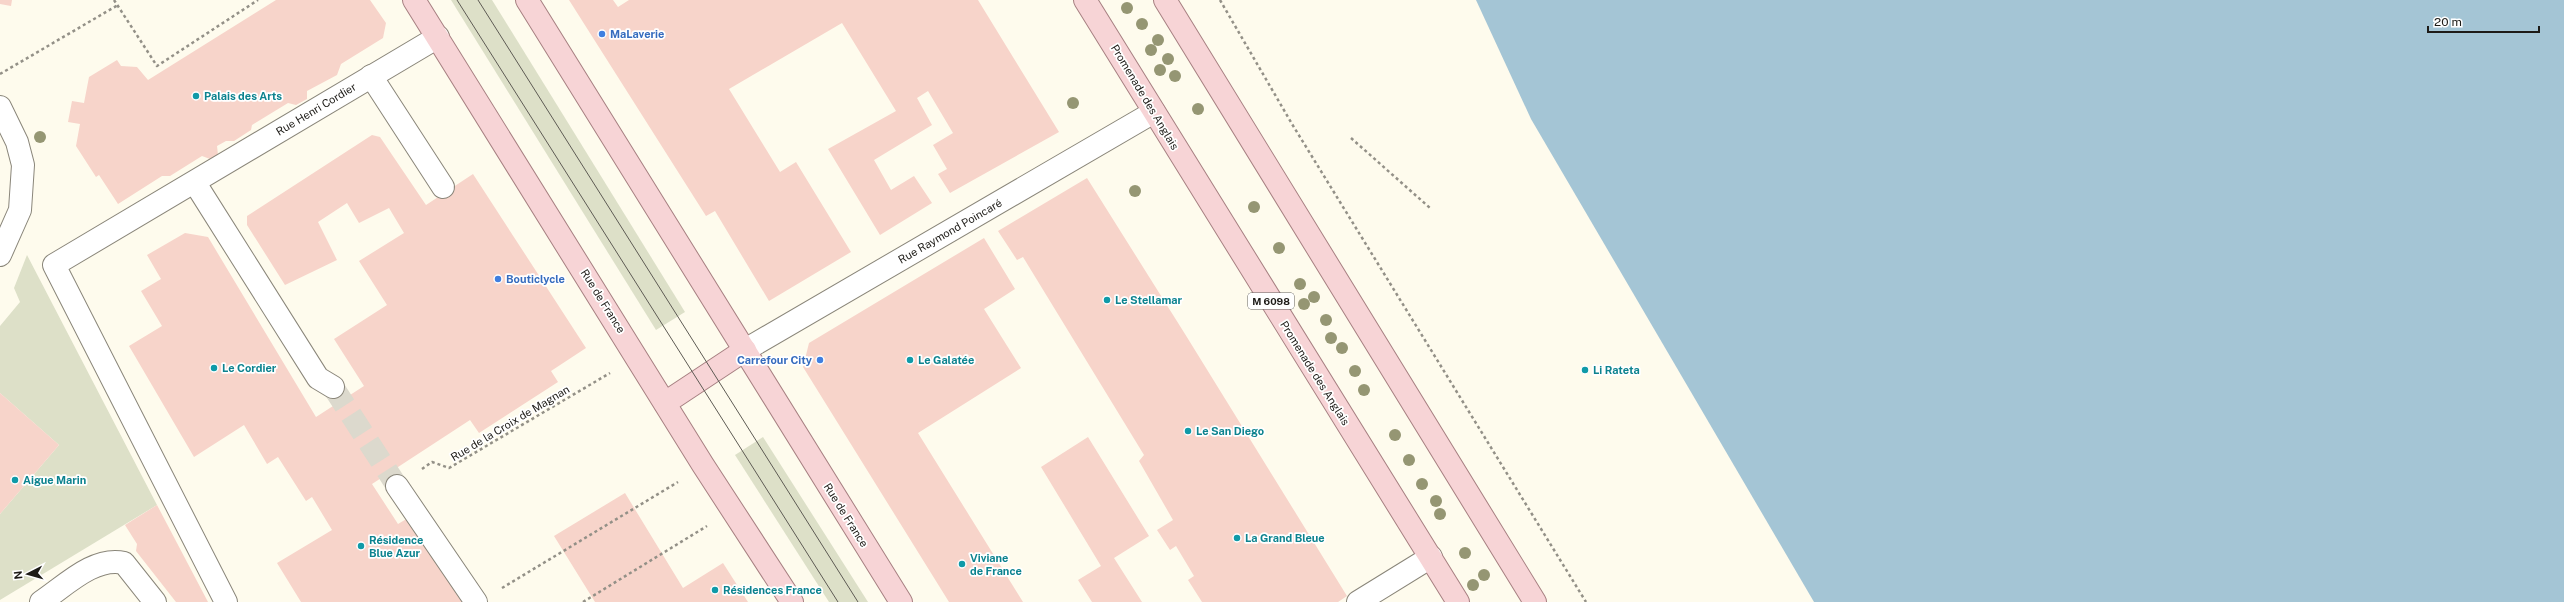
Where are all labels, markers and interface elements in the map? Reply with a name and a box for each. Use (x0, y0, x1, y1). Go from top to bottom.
scale bar (2428, 8, 2539, 34)
text: 20 m (2434, 15, 2462, 29)
place label: MaLaverie (610, 28, 664, 40)
marker: MaLaverie (597, 29, 607, 39)
street label: Promenade des Anglais (1109, 42, 1181, 152)
street label: Rue Henri Cordier (274, 80, 358, 138)
place label: Palais des Arts (204, 90, 282, 102)
marker: Palais des Arts (191, 91, 201, 101)
street label: Rue Raymond Poincaré (896, 196, 1004, 266)
street label: Rue de France (579, 267, 627, 335)
place label: Bouticlycle (506, 273, 565, 285)
marker: Bouticlycle (493, 274, 503, 284)
road number: M 6098 (1248, 293, 1294, 309)
place label: Le Stellamar (1115, 294, 1183, 306)
marker: Le Stellamar (1102, 295, 1112, 305)
street label: Promenade des Anglais (1278, 319, 1352, 428)
place label: Carrefour City (737, 354, 813, 366)
place label: Le Galatée (918, 354, 974, 366)
marker: Carrefour City (815, 355, 825, 365)
marker: Le Galatée (905, 355, 915, 365)
place label: Le Cordier (222, 362, 277, 374)
marker: Le Cordier (209, 363, 219, 373)
place label: Li Rateta (1593, 364, 1640, 376)
marker: Li Rateta (1580, 365, 1590, 375)
street label: Rue de la Croix de Magnan (449, 383, 571, 463)
place label: Le San Diego (1196, 425, 1264, 437)
marker: Le San Diego (1183, 426, 1193, 436)
place label: Aigue Marin (23, 474, 86, 486)
marker: Aigue Marin (10, 475, 20, 485)
street label: Rue de France (822, 481, 870, 549)
place label: La Grand Bleue (1245, 532, 1325, 544)
marker: La Grand Bleue (1232, 533, 1242, 543)
place label: Résidence Blue Azur (369, 534, 423, 559)
marker: Résidence Blue Azur (356, 541, 366, 551)
place label: Viviane de France (970, 552, 1022, 577)
north arrow (8, 554, 48, 594)
marker: Viviane de France (957, 559, 967, 569)
text: N (12, 570, 24, 580)
place label: Résidences France (723, 584, 822, 596)
marker: Résidences France (710, 585, 720, 595)

